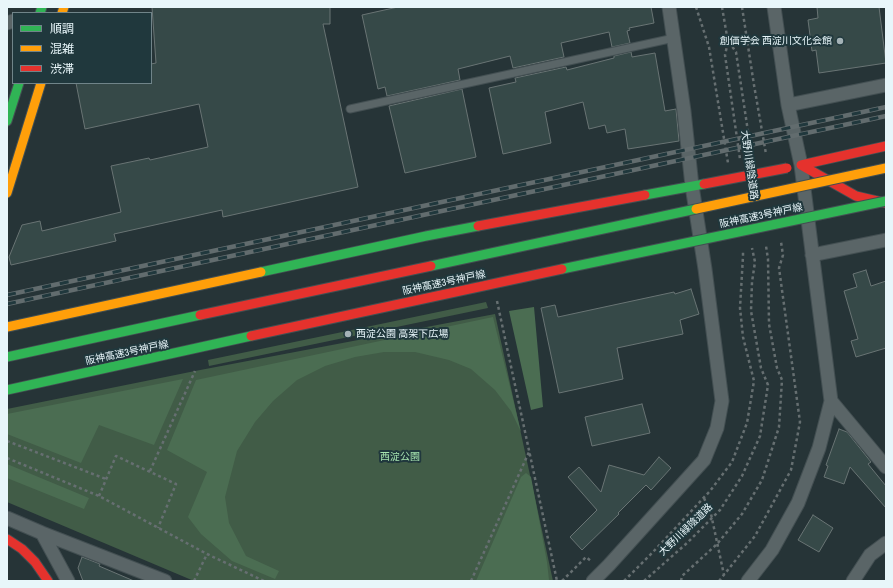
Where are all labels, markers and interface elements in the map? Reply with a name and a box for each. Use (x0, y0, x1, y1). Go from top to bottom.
legend (12, 12, 152, 84)
text: 順調 (50, 21, 74, 37)
place label: 創価学会 西淀川文化会館 (720, 35, 832, 47)
marker: 創価学会 西淀川文化会館 (835, 36, 845, 46)
text: 混雑 (50, 41, 74, 57)
text: 渋滞 (50, 61, 74, 77)
street label: 大野川緑陰道路 (738, 130, 760, 200)
street label: 阪神高速3号神戸線 (718, 201, 804, 231)
street label: 阪神高速3号神戸線 (401, 268, 487, 298)
place label: 西淀公園 高架下広場 (356, 328, 448, 340)
marker: 西淀公園 高架下広場 (343, 329, 353, 339)
street label: 阪神高速3号神戸線 (84, 338, 170, 368)
park label: 西淀公園 (380, 451, 420, 463)
street label: 大野川緑陰道路 (657, 501, 715, 559)

